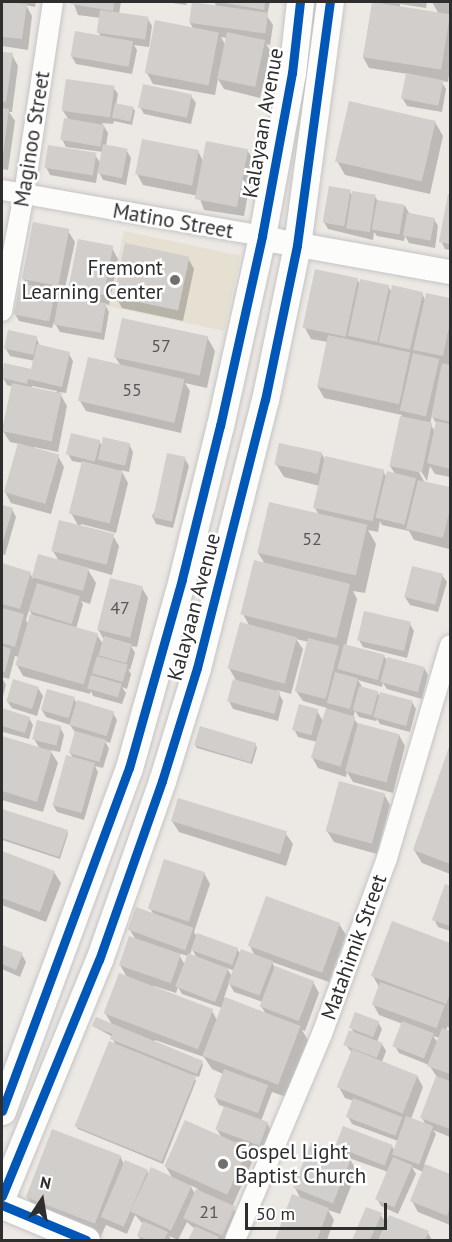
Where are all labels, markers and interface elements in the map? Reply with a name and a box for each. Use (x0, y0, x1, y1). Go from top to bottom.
street label: Kalayaan Avenue (237, 46, 289, 200)
street label: Maginoo Street (9, 69, 55, 209)
street label: Matino Street (111, 198, 235, 244)
place label: Fremont Learning Center (22, 255, 163, 305)
marker: Fremont Learning Center (168, 273, 182, 287)
house number: 57 (151, 335, 171, 357)
house number: 55 (122, 379, 142, 401)
house number: 52 (302, 528, 322, 550)
street label: Kalayaan Avenue (162, 530, 226, 684)
house number: 47 (110, 597, 130, 619)
street label: Matahimik Street (316, 870, 392, 1024)
place label: Gospel Light Baptist Church (235, 1139, 366, 1189)
marker: Gospel Light Baptist Church (216, 1157, 230, 1171)
north arrow (12, 1170, 72, 1230)
text: N (39, 1172, 53, 1193)
scale bar (248, 1191, 390, 1229)
house number: 21 (199, 1201, 219, 1223)
text: 50 m (256, 1202, 295, 1225)

